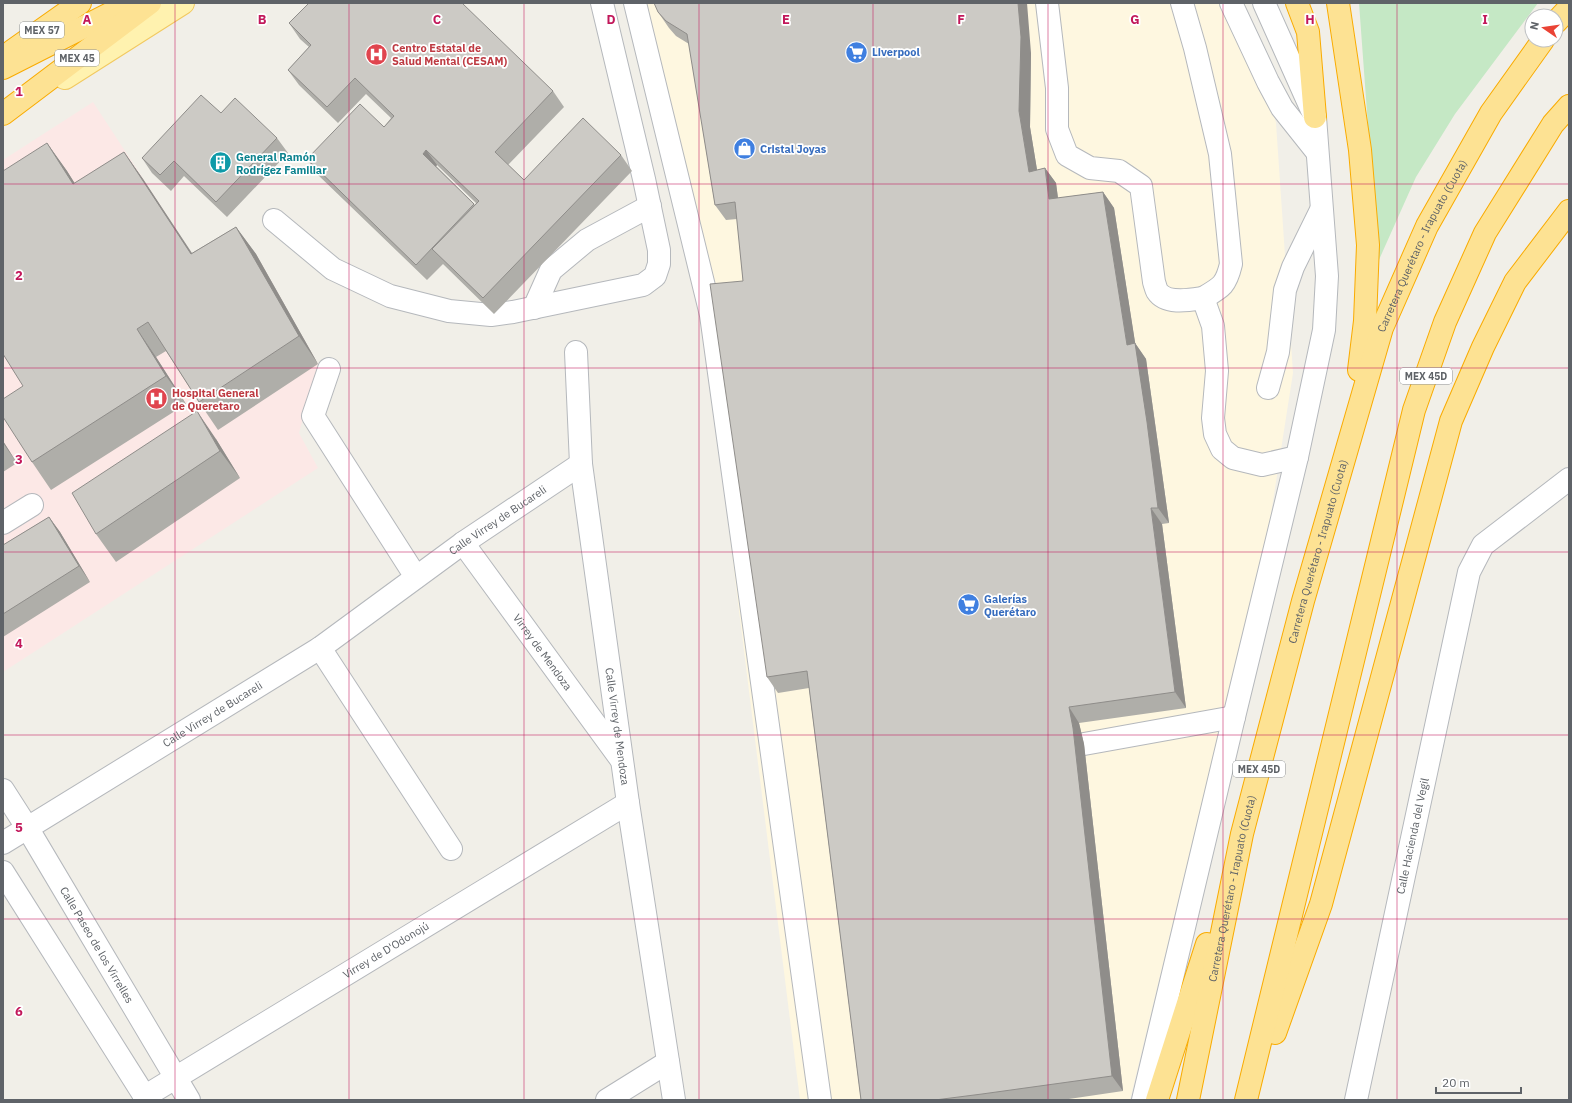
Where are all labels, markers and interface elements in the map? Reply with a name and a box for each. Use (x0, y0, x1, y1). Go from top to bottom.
north arrow (1524, 8, 1564, 48)
text: A (83, 11, 92, 28)
text: B (258, 11, 267, 28)
text: C (433, 11, 442, 28)
text: D (606, 11, 616, 28)
text: E (782, 11, 790, 28)
text: F (957, 11, 965, 28)
text: G (1130, 11, 1140, 28)
text: H (1305, 11, 1315, 28)
text: I (1482, 11, 1488, 28)
text: N (1527, 20, 1542, 31)
road number: MEX 57 (20, 22, 64, 38)
supermarket icon: Liverpool (843, 39, 869, 65)
hospital icon: Centro Estatal de Salud Mental (CESAM) (363, 41, 389, 67)
place label: Centro Estatal de Salud Mental (CESAM) (392, 41, 507, 68)
place label: Liverpool (872, 45, 921, 59)
road number: MEX 45 (55, 50, 99, 66)
text: 1 (15, 83, 23, 100)
shop icon: Cristal Joyas (731, 136, 757, 162)
place label: Cristal Joyas (760, 142, 827, 156)
building icon: General Ramón Rodrígez Familiar (207, 150, 233, 176)
place label: General Ramón Rodrígez Familiar (236, 150, 327, 177)
street label: Carretera Querétaro - Irapuato (Cuota) (1374, 157, 1470, 334)
text: 2 (15, 267, 23, 284)
road number: MEX 45D (1400, 368, 1452, 384)
hospital icon: Hospital General de Queretaro (143, 386, 169, 412)
place label: Hospital General de Queretaro (172, 386, 259, 413)
text: 3 (15, 451, 23, 468)
street label: Carretera Querétaro - Irapuato (Cuota) (1285, 458, 1351, 645)
street label: Calle Virrey de Bucareli (446, 482, 549, 558)
supermarket icon: Galerías Querétaro (956, 592, 982, 618)
place label: Galerías Querétaro (984, 592, 1036, 619)
street label: Virrey de Mendoza (510, 611, 575, 693)
text: 4 (15, 635, 23, 652)
street label: Calle Virrey de Mendoza (602, 667, 632, 786)
street label: Calle Virrey de Bucareli (160, 678, 265, 750)
road number: MEX 45D (1233, 761, 1285, 777)
street label: Calle Hacienda del Vegil (1393, 777, 1432, 895)
street label: Carretera Querétaro - Irapuato (Cuota) (1205, 794, 1259, 983)
text: 5 (15, 819, 23, 836)
street label: Calle Paseo de los Virrelles (57, 884, 137, 1006)
street label: Virrey de D'Odonojú (340, 919, 431, 982)
text: 6 (15, 1003, 23, 1020)
scale bar (1436, 1069, 1521, 1095)
text: 20 m (1442, 1075, 1470, 1090)

